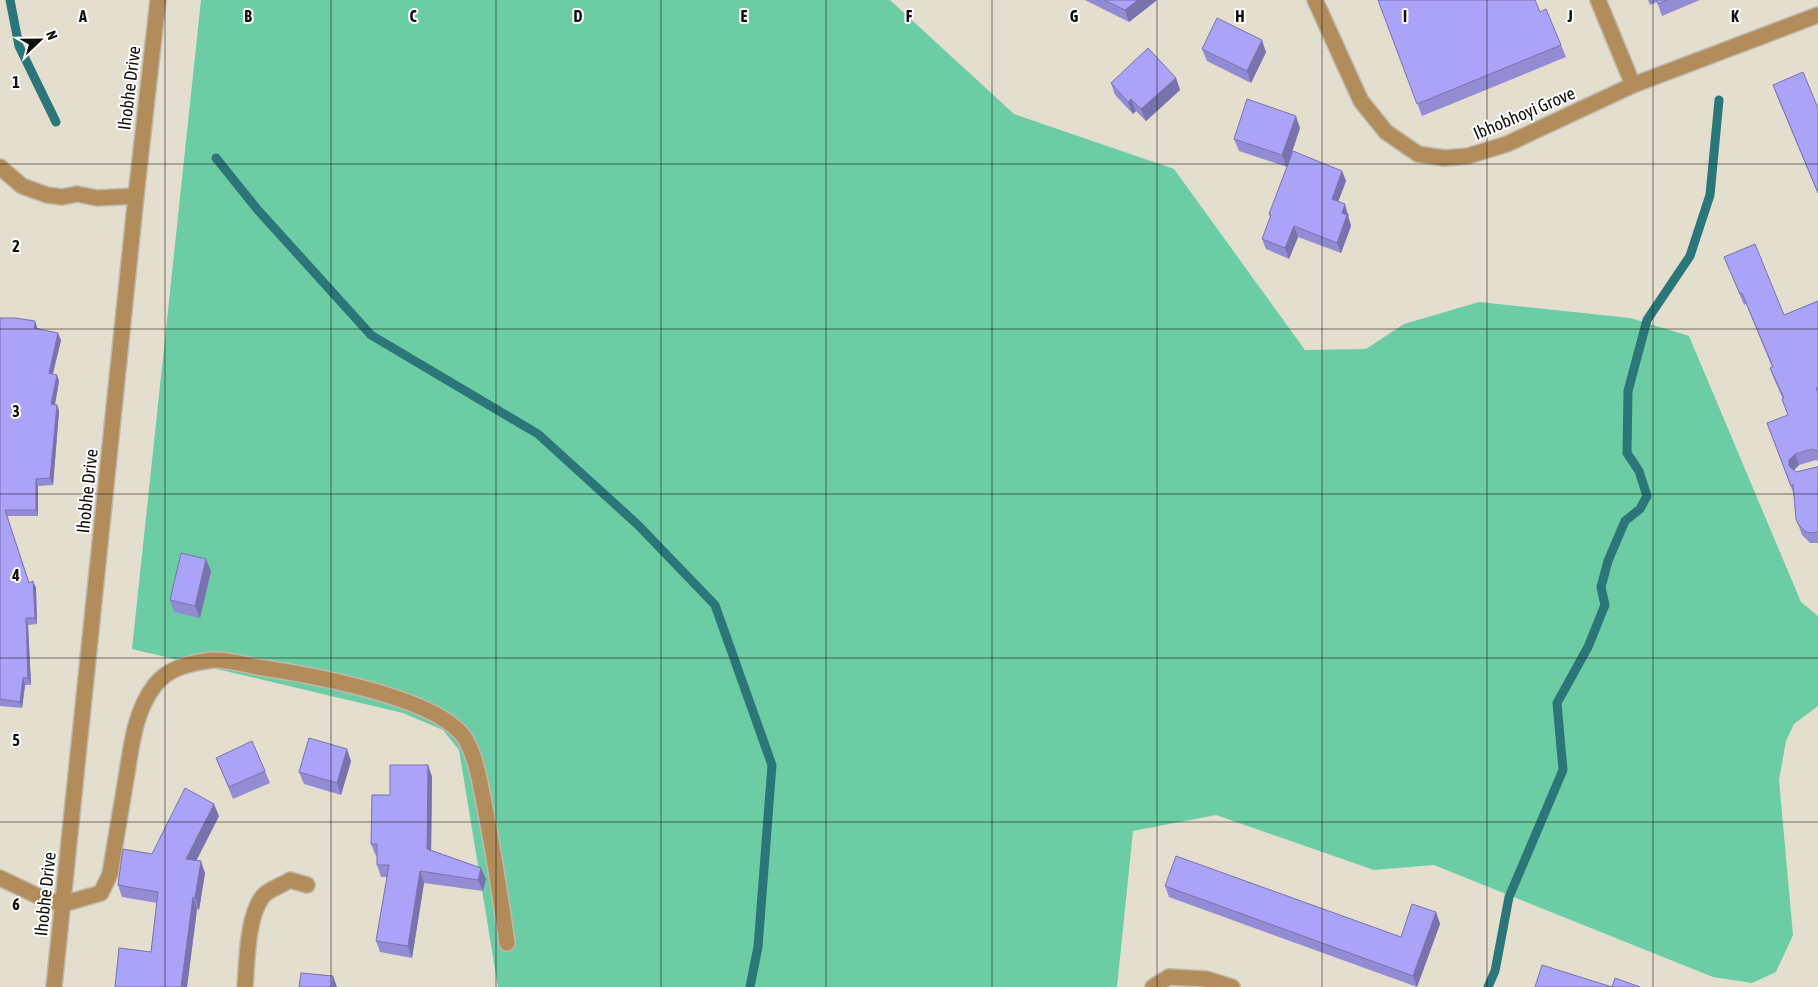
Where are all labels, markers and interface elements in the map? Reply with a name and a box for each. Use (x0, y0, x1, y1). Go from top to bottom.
text: A (78, 7, 87, 25)
text: B (244, 7, 252, 25)
text: C (409, 7, 417, 25)
text: D (574, 7, 583, 25)
text: E (741, 7, 748, 25)
text: F (906, 7, 913, 25)
text: G (1070, 7, 1079, 25)
text: H (1235, 7, 1245, 25)
text: I (1403, 7, 1407, 25)
text: J (1566, 7, 1573, 25)
text: K (1731, 7, 1739, 25)
north arrow (15, 15, 65, 65)
text: N (43, 28, 61, 42)
street label: Ihobhe Drive (113, 45, 145, 131)
text: 1 (12, 73, 20, 91)
street label: Ibhobhoyi Grove (1470, 82, 1578, 144)
text: 2 (12, 237, 20, 255)
text: 3 (12, 402, 20, 420)
street label: Ihobhe Drive (72, 448, 102, 534)
text: 4 (11, 566, 20, 584)
text: 5 (12, 731, 20, 749)
street label: Ihobhe Drive (30, 851, 60, 937)
text: 6 (12, 895, 20, 913)

